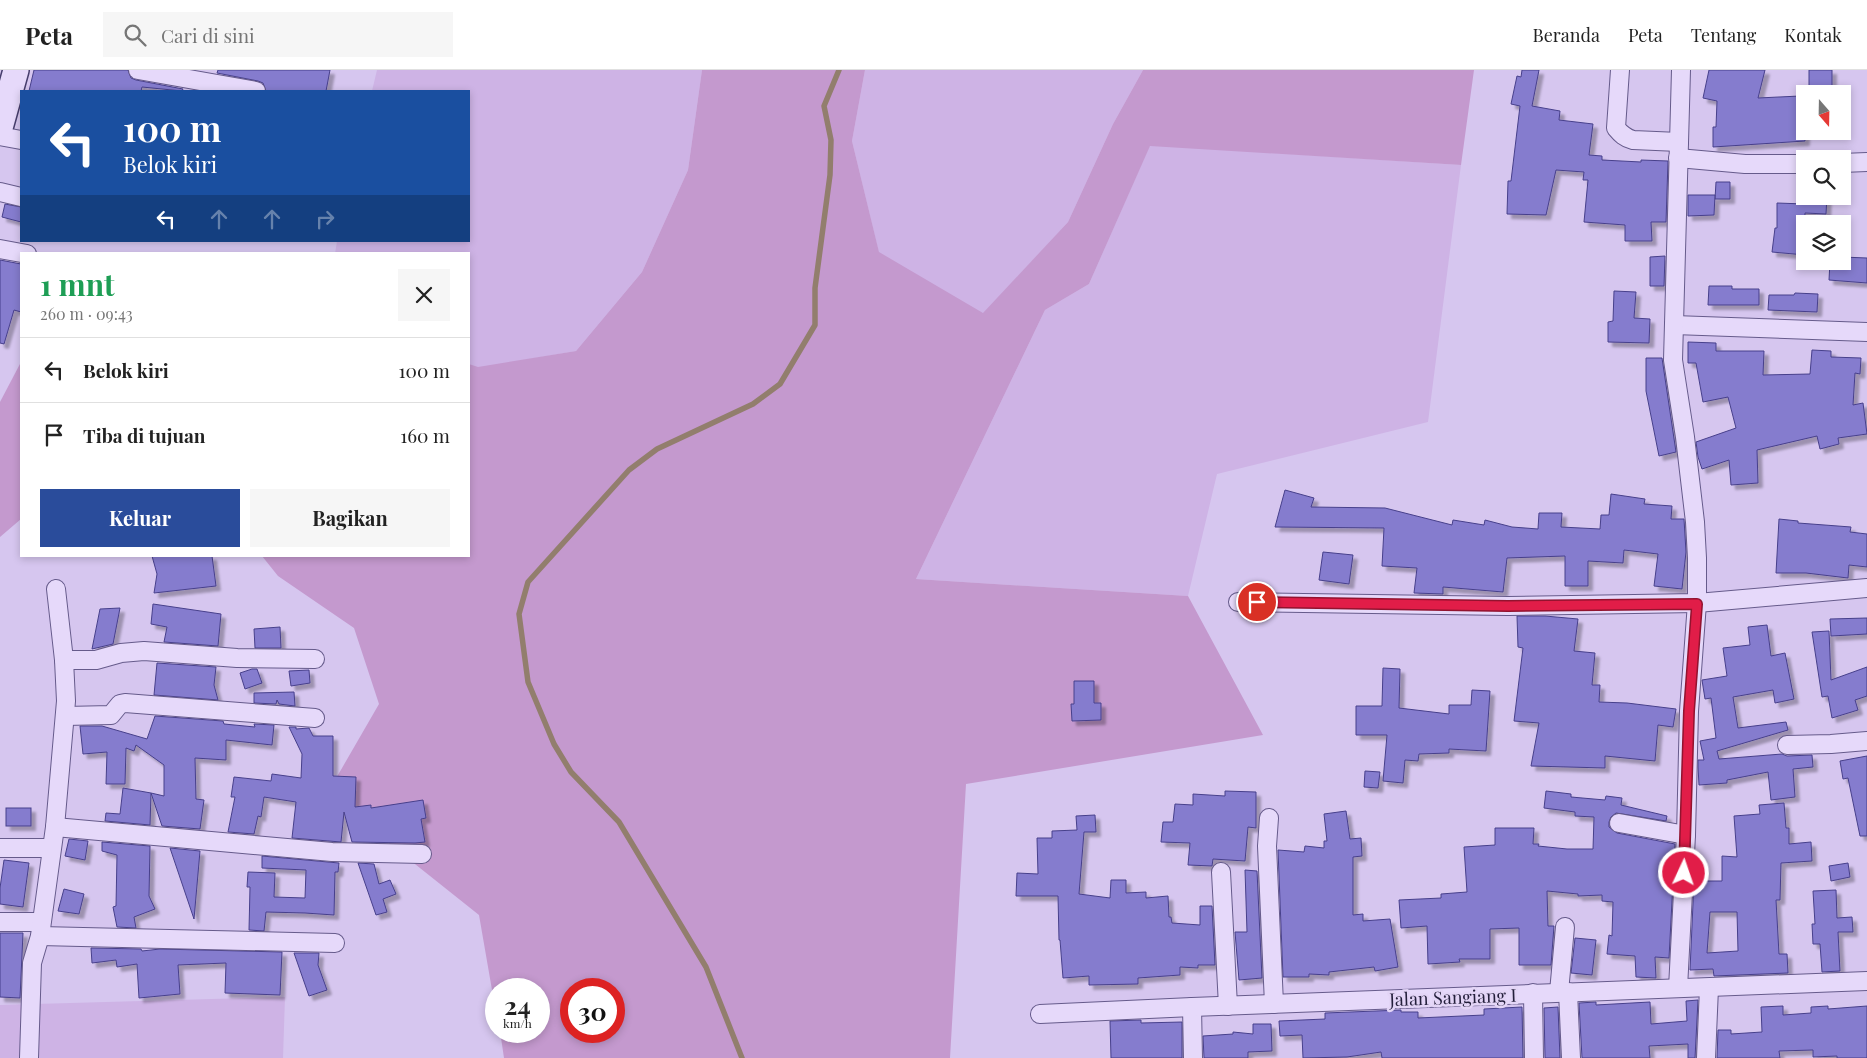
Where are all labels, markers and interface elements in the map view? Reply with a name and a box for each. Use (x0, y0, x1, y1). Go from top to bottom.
search box (103, 12, 453, 57)
text: Peta (25, 19, 73, 51)
icon: search (121, 21, 149, 49)
text: Cari di sini (161, 22, 255, 48)
text: Beranda (1532, 23, 1600, 47)
text: Peta (1628, 23, 1663, 47)
text: Tentang (1691, 23, 1756, 47)
text: Kontak (1784, 23, 1842, 47)
north arrow (1796, 85, 1851, 140)
map controls (1796, 85, 1851, 270)
text: 100 m (123, 104, 221, 151)
icon: left (40, 110, 105, 175)
text: Belok kiri (123, 149, 217, 179)
button: search (1796, 150, 1851, 205)
icon: left (152, 205, 180, 233)
icon: ahead (205, 205, 233, 233)
icon: ahead (258, 205, 286, 233)
icon: right (311, 205, 339, 233)
button: layers (1796, 215, 1851, 270)
text: 1 mnt (40, 264, 115, 304)
button: close (398, 269, 450, 321)
text: 260 m · 09:43 (40, 303, 133, 324)
icon: left (40, 356, 68, 384)
text: Belok kiri (83, 357, 169, 383)
text: 100 m (399, 357, 450, 383)
icon: arrive (40, 421, 68, 449)
text: Tiba di tujuan (83, 422, 205, 448)
text: 160 m (400, 422, 450, 448)
button: Keluar (40, 489, 240, 547)
button: Bagikan (250, 489, 450, 547)
pin (1236, 581, 1278, 623)
icon: arrive (1243, 588, 1271, 616)
position arrow (1657, 846, 1709, 898)
speed limit sign: 30 (560, 978, 625, 1043)
street label: Jalan Sangiang I (1388, 983, 1517, 1011)
text: 24 (504, 988, 531, 1021)
text: km/h (503, 1015, 532, 1031)

